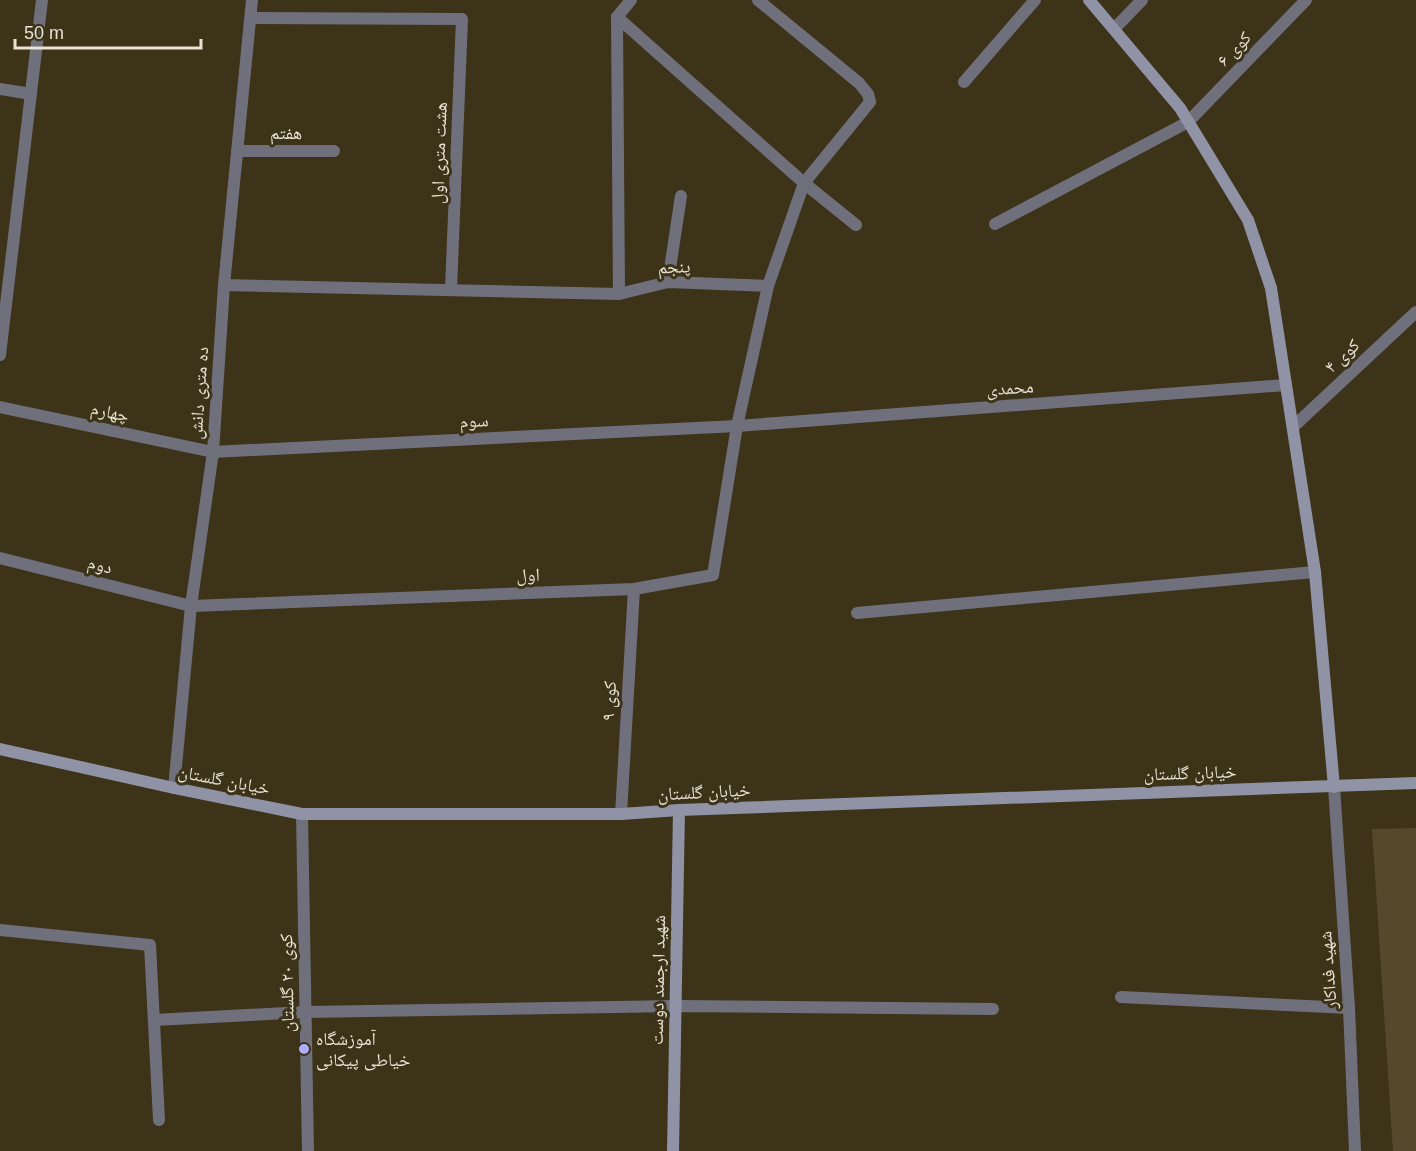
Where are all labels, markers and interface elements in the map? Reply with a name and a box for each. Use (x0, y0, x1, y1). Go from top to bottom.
scale bar (15, 12, 201, 50)
text: 50 m (24, 23, 64, 43)
street label: کوی ۶ (1213, 27, 1256, 71)
street label: هشت متری اول (427, 102, 452, 205)
street label: هفتم (270, 123, 302, 145)
street label: پنجم (657, 256, 691, 280)
street label: کوی ۴ (1321, 335, 1365, 378)
street label: ده متری دانش (186, 346, 213, 440)
street label: محمدی (986, 376, 1034, 401)
street label: چهارم (89, 398, 131, 428)
street label: سوم (459, 410, 489, 434)
street label: دوم (85, 552, 114, 580)
street label: اول (516, 565, 540, 586)
street label: کوی ۹ (598, 680, 621, 722)
street label: خیابان گلستان (176, 761, 272, 800)
street label: خیابان گلستان (1143, 761, 1237, 786)
street label: خیابان گلستان (657, 780, 751, 805)
street label: شهید ارجمند دوست (647, 915, 669, 1045)
street label: شهید فداکار (1315, 930, 1341, 1011)
street label: کوی ۲۰ گلستان (276, 933, 299, 1032)
place label: آموزشگاه خیاطی پیکانی (316, 1029, 411, 1071)
marker: آموزشگاه خیاطی پیکانی (297, 1042, 311, 1056)

